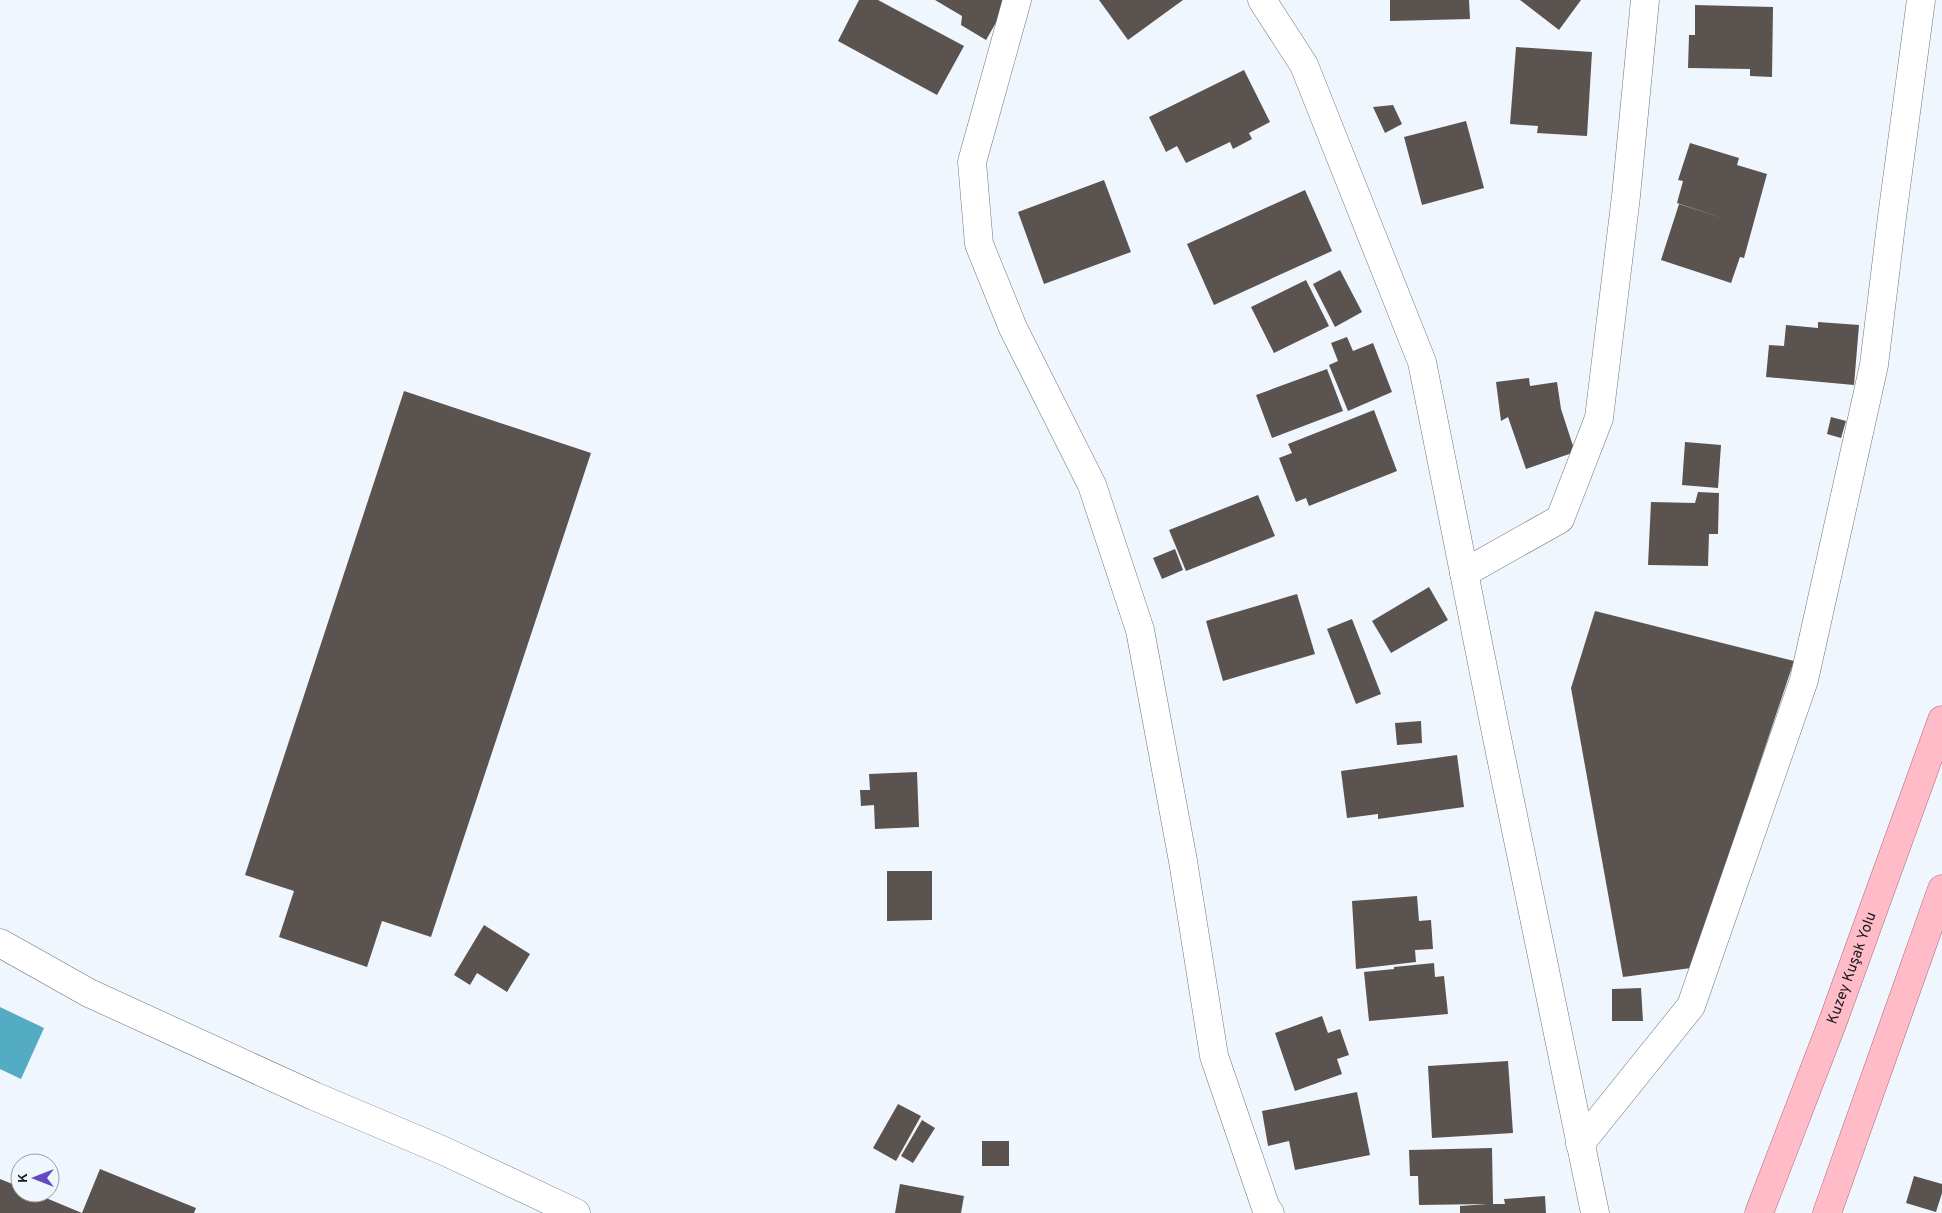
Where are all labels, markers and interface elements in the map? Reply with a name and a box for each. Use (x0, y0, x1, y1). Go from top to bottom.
street label: Kuzey Kuşak Yolu (1823, 909, 1881, 1027)
north arrow (10, 1153, 60, 1203)
text: K (15, 1173, 32, 1183)

